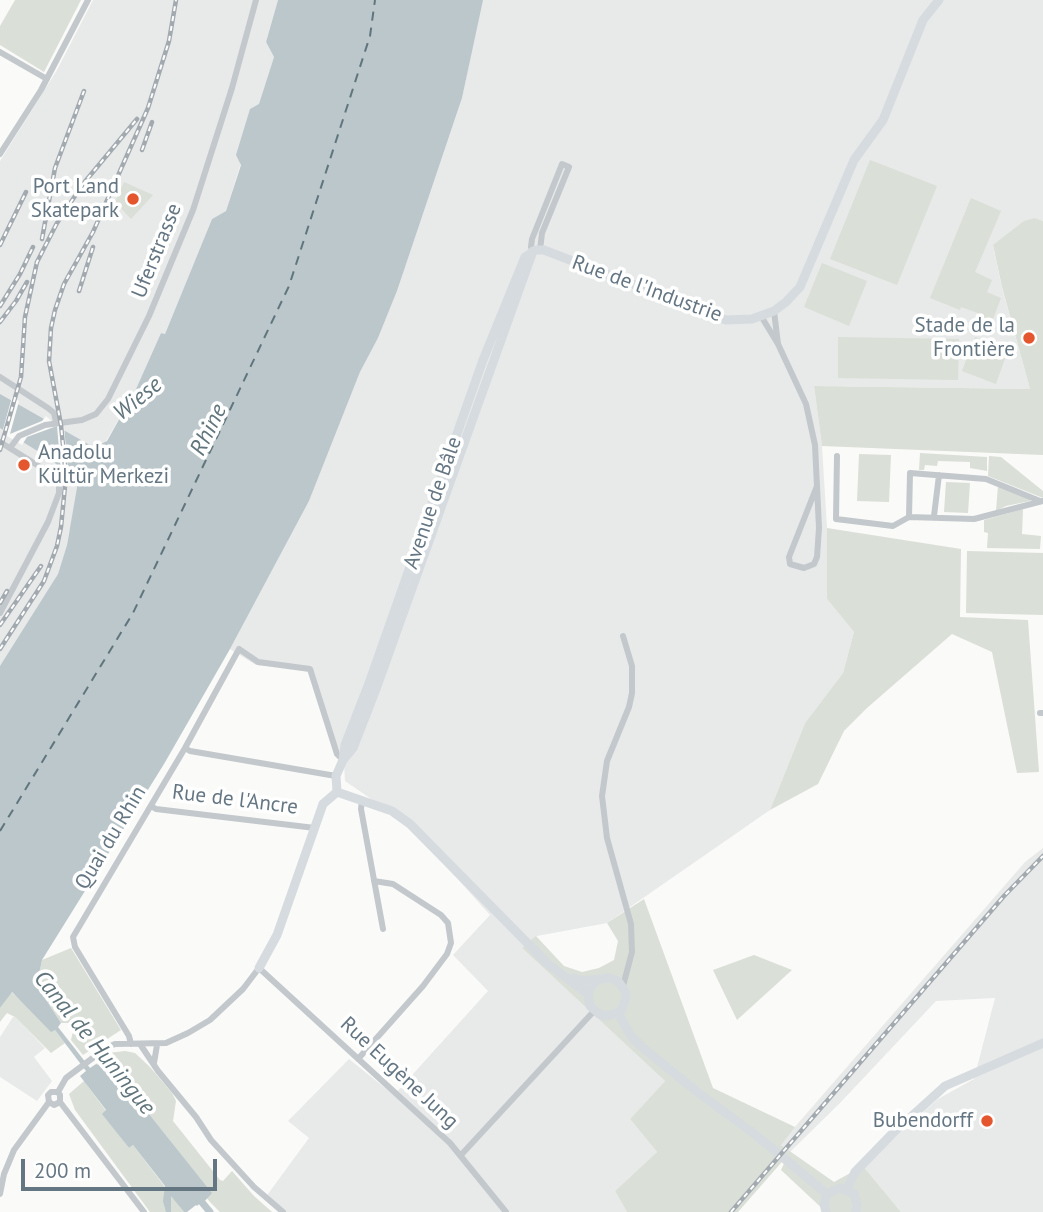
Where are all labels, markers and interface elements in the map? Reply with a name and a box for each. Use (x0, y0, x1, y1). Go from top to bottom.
place label: Port Land Skatepark (31, 174, 119, 224)
marker: Port Land Skatepark (125, 191, 141, 207)
street label: Uferstrasse (127, 200, 187, 302)
street label: Rue de l'Industrie (569, 250, 725, 328)
place label: Stade de la Frontière (915, 313, 1015, 363)
marker: Stade de la Frontière (1021, 330, 1037, 346)
water label: Wiese (108, 371, 168, 427)
water label: Rhine (185, 400, 233, 460)
street label: Avenue de Bâle (399, 434, 467, 572)
place label: Anadolu Kültür Merkezi (38, 440, 169, 490)
marker: Anadolu Kültür Merkezi (16, 457, 32, 473)
street label: Rue de l'Ancre (171, 780, 299, 820)
street label: Quai du Rhin (70, 782, 152, 894)
water label: Canal de Huningue (27, 965, 161, 1121)
street label: Rue Eugène Jung (335, 1012, 463, 1134)
place label: Bubendorff (873, 1108, 973, 1134)
marker: Bubendorff (979, 1113, 995, 1129)
scale bar (24, 1146, 220, 1190)
text: 200 m (34, 1157, 91, 1184)

